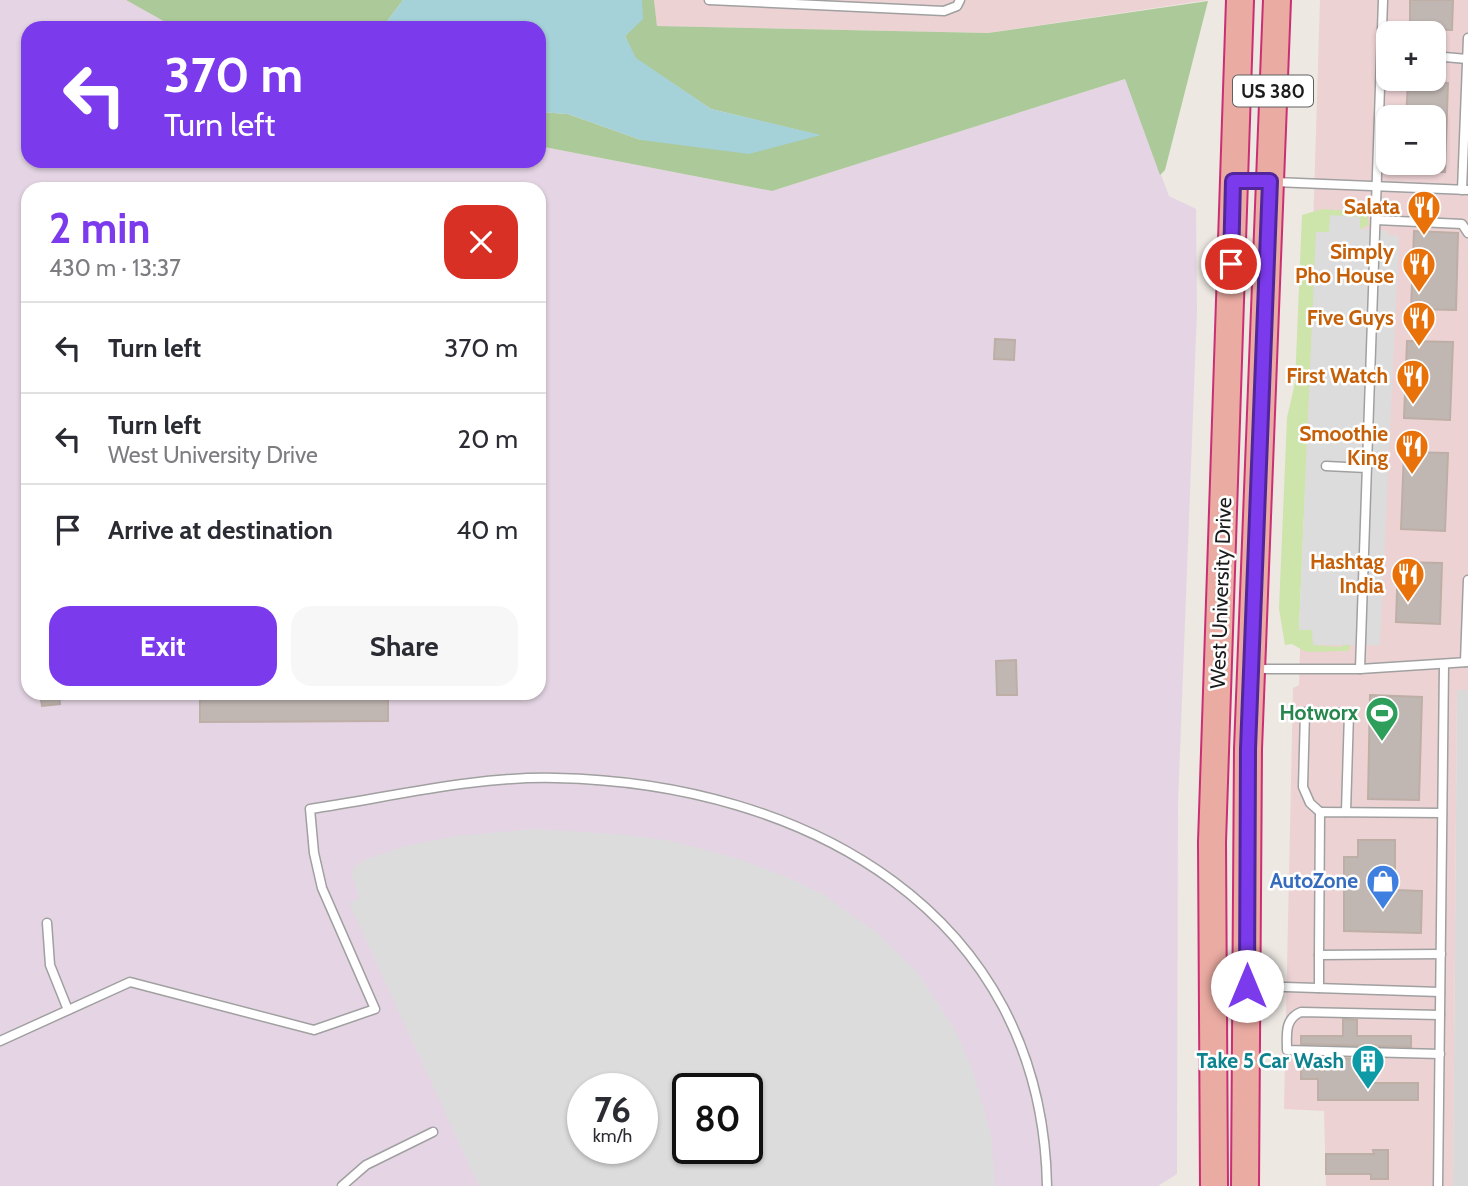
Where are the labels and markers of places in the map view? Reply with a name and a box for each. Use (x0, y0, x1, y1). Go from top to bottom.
restaurant icon: Salata (1405, 188, 1443, 237)
place label: Salata (1344, 194, 1401, 219)
pin (1201, 234, 1261, 294)
place label: Simply Pho House (1295, 239, 1395, 288)
restaurant icon: Simply Pho House (1400, 245, 1438, 294)
restaurant icon: Five Guys (1400, 299, 1438, 348)
place label: Five Guys (1307, 305, 1394, 330)
restaurant icon: First Watch (1394, 357, 1432, 406)
place label: First Watch (1286, 363, 1388, 388)
place label: Smoothie King (1299, 421, 1388, 470)
restaurant icon: Smoothie King (1393, 427, 1431, 476)
place label: Hashtag India (1310, 549, 1385, 598)
restaurant icon: Hashtag India (1389, 555, 1427, 604)
sports icon: Hotworx (1363, 694, 1401, 743)
place label: Hotworx (1280, 700, 1359, 725)
shop icon: AutoZone (1364, 862, 1402, 911)
place label: AutoZone (1270, 868, 1358, 893)
building icon: Take 5 Car Wash (1349, 1042, 1387, 1091)
place label: Take 5 Car Wash (1196, 1048, 1344, 1073)

